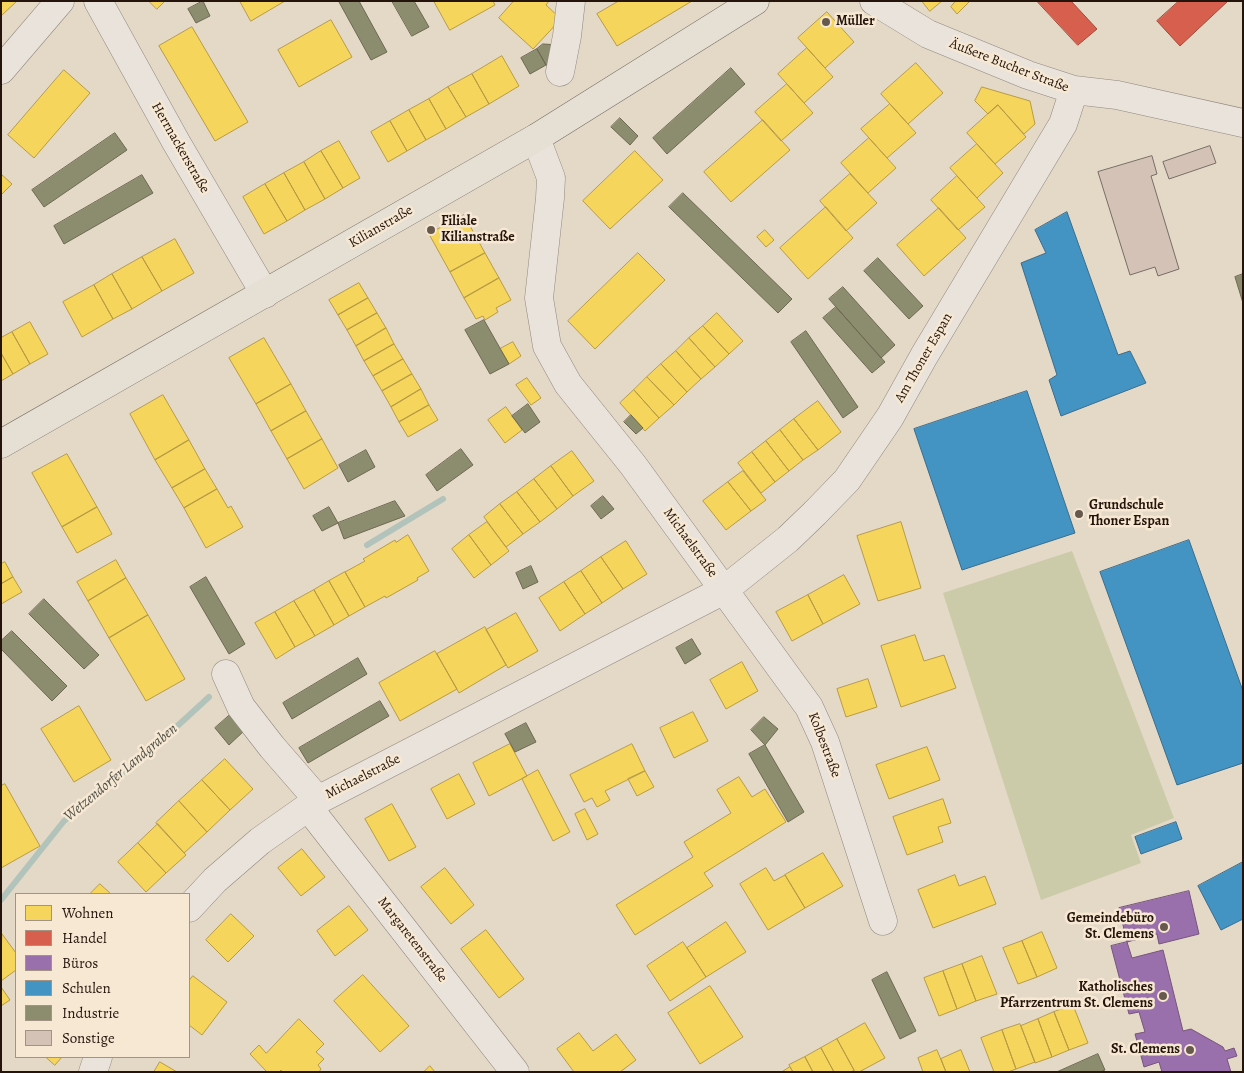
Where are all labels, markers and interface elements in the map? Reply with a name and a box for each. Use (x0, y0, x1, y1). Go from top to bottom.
place label: Müller (836, 14, 875, 30)
marker: Müller (820, 16, 832, 28)
street label: Äußere Bucher Straße (947, 36, 1071, 96)
street label: Herrnackerstraße (147, 100, 213, 196)
street label: Kilianstraße (346, 202, 416, 252)
place label: Filiale Kilianstraße (441, 214, 515, 246)
marker: Filiale Kilianstraße (425, 224, 437, 236)
street label: Am Thoner Espan (892, 310, 956, 406)
place label: Grundschule Thoner Espan (1089, 498, 1169, 530)
street label: Michaelstraße (659, 505, 721, 581)
marker: Grundschule Thoner Espan (1073, 508, 1085, 520)
street label: Kolbestraße (804, 710, 844, 780)
water label: Wetzendorfer Landgraben (61, 720, 181, 826)
street label: Michaelstraße (323, 751, 403, 803)
legend (15, 893, 190, 1058)
street label: Margaretenstraße (374, 894, 450, 986)
text: Wohnen (62, 903, 114, 923)
place label: Gemeindebüro St. Clemens (1067, 911, 1154, 944)
marker: Gemeindebüro St. Clemens (1158, 921, 1170, 933)
text: Handel (62, 928, 107, 948)
text: Büros (62, 953, 98, 973)
text: Schulen (62, 978, 111, 998)
place label: Katholisches Pfarrzentrum St. Clemens (1000, 980, 1153, 1012)
marker: Katholisches Pfarrzentrum St. Clemens (1157, 990, 1169, 1002)
text: Industrie (62, 1003, 119, 1023)
text: Sonstige (62, 1028, 115, 1048)
place label: St. Clemens (1111, 1042, 1180, 1058)
marker: St. Clemens (1184, 1044, 1196, 1056)

